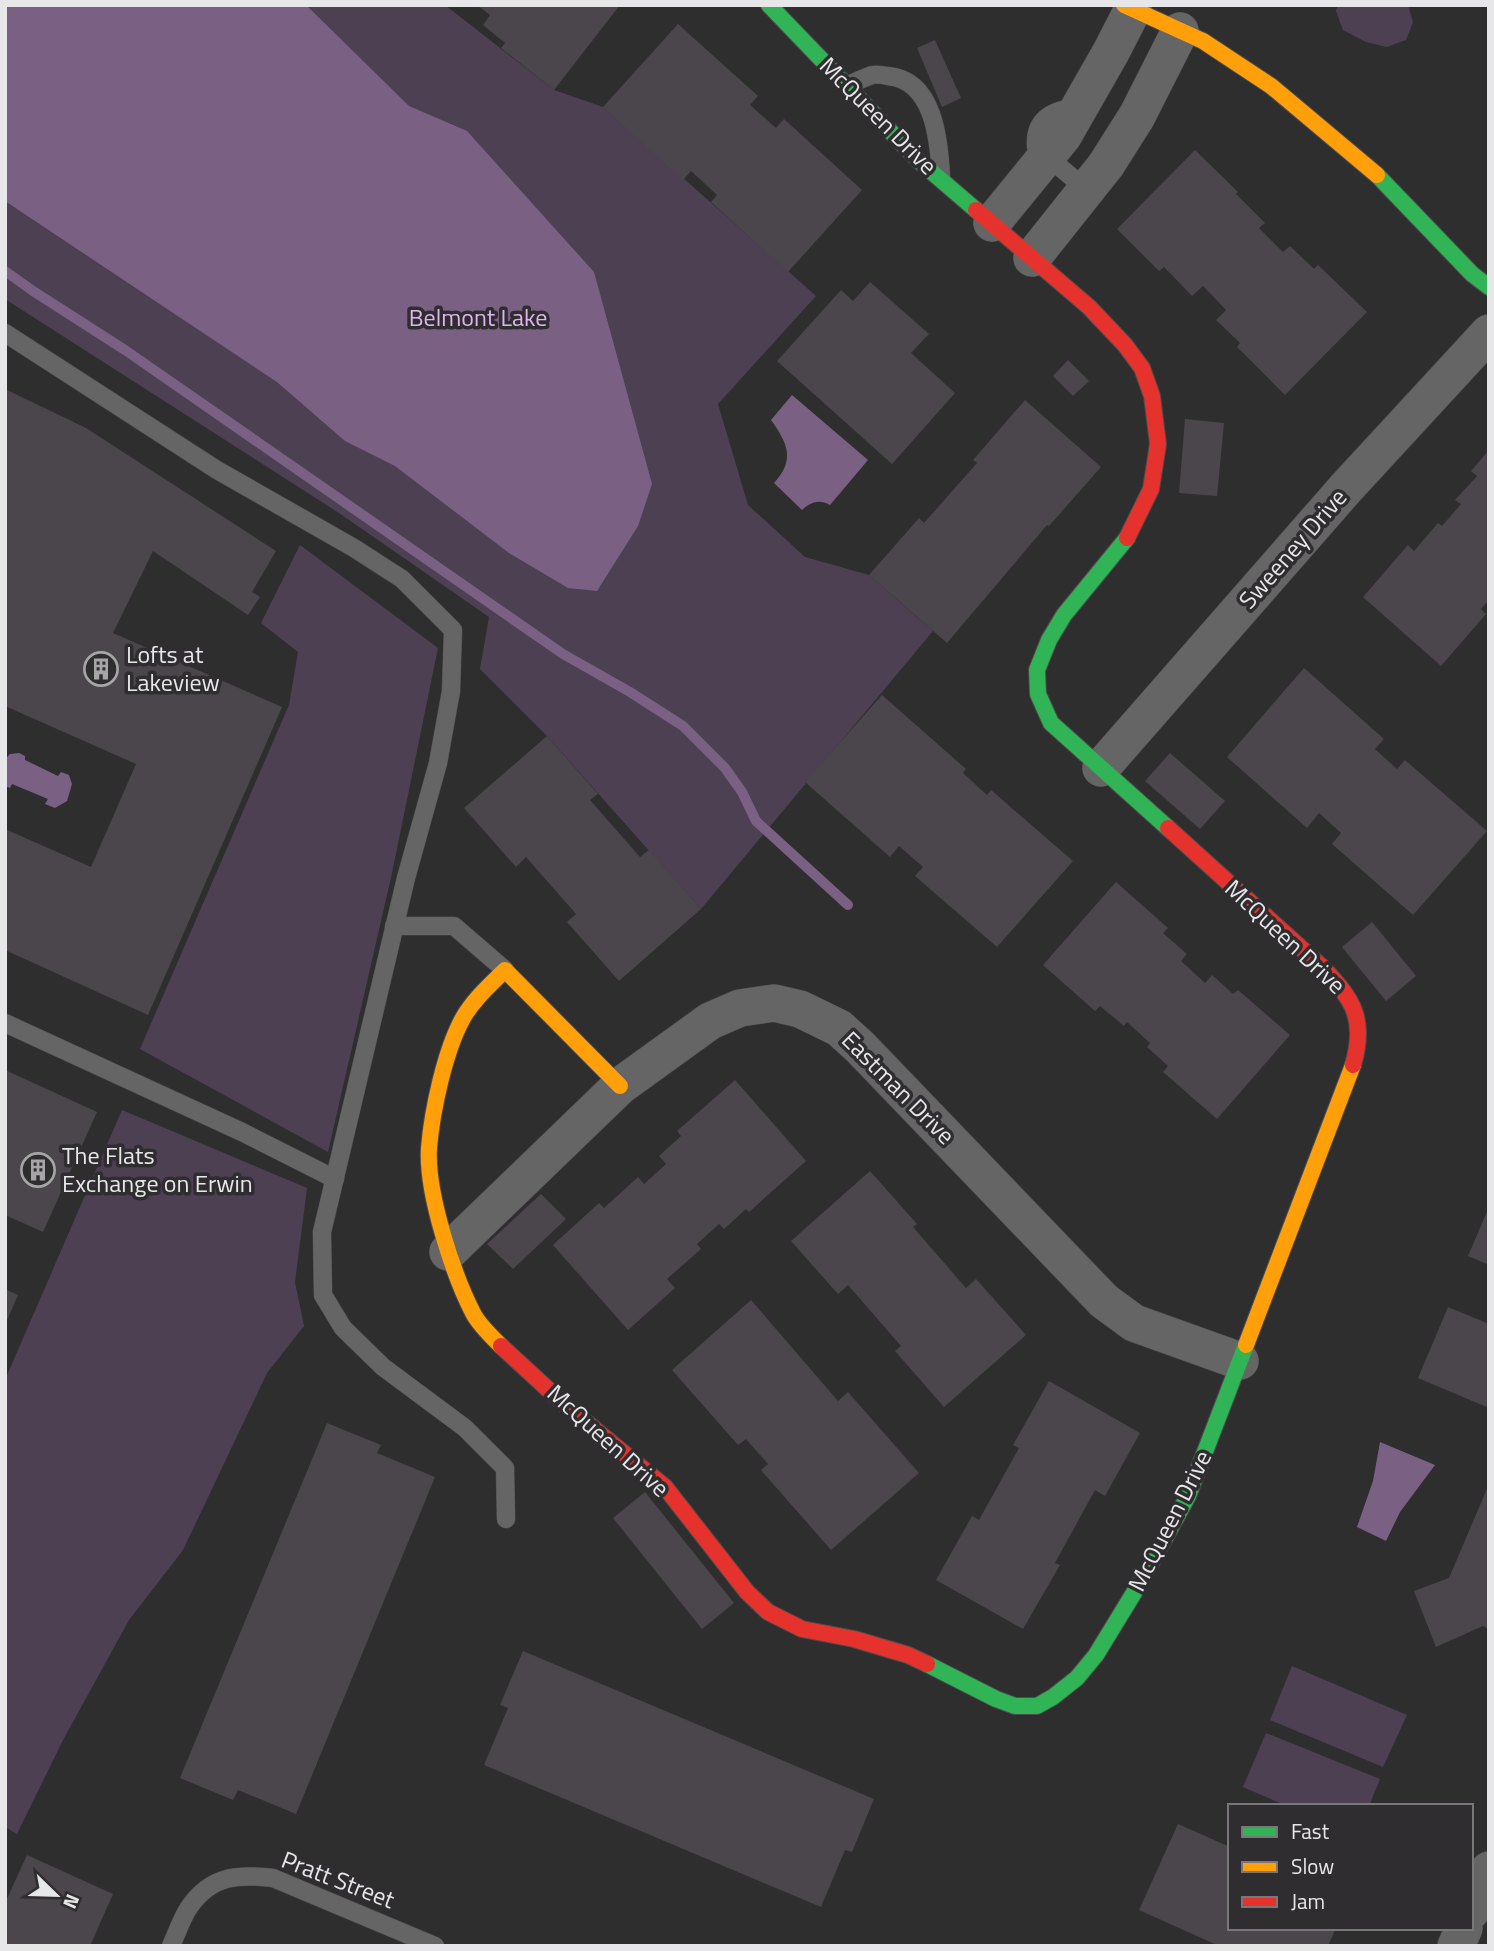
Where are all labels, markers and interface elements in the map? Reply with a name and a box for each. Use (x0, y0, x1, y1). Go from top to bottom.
street label: McQueen Drive (812, 48, 946, 182)
park label: Belmont Lake (409, 299, 547, 335)
street label: Sweeney Drive (1230, 480, 1355, 617)
place label: Lofts at Lakeview (126, 636, 220, 700)
building icon: Lofts at Lakeview (82, 650, 120, 688)
street label: McQueen Drive (1217, 871, 1354, 1002)
street label: Eastman Drive (834, 1022, 964, 1152)
place label: The Flats Exchange on Erwin (62, 1137, 253, 1201)
building icon: The Flats Exchange on Erwin (19, 1151, 57, 1189)
street label: McQueen Drive (539, 1375, 678, 1505)
street label: McQueen Drive (1118, 1444, 1220, 1597)
legend (1228, 1804, 1473, 1930)
text: Fast (1291, 1815, 1330, 1847)
street label: Pratt Street (277, 1841, 401, 1917)
text: Slow (1291, 1850, 1334, 1882)
north arrow (21, 1860, 91, 1930)
text: Jam (1291, 1885, 1325, 1917)
text: N (56, 1890, 88, 1914)

